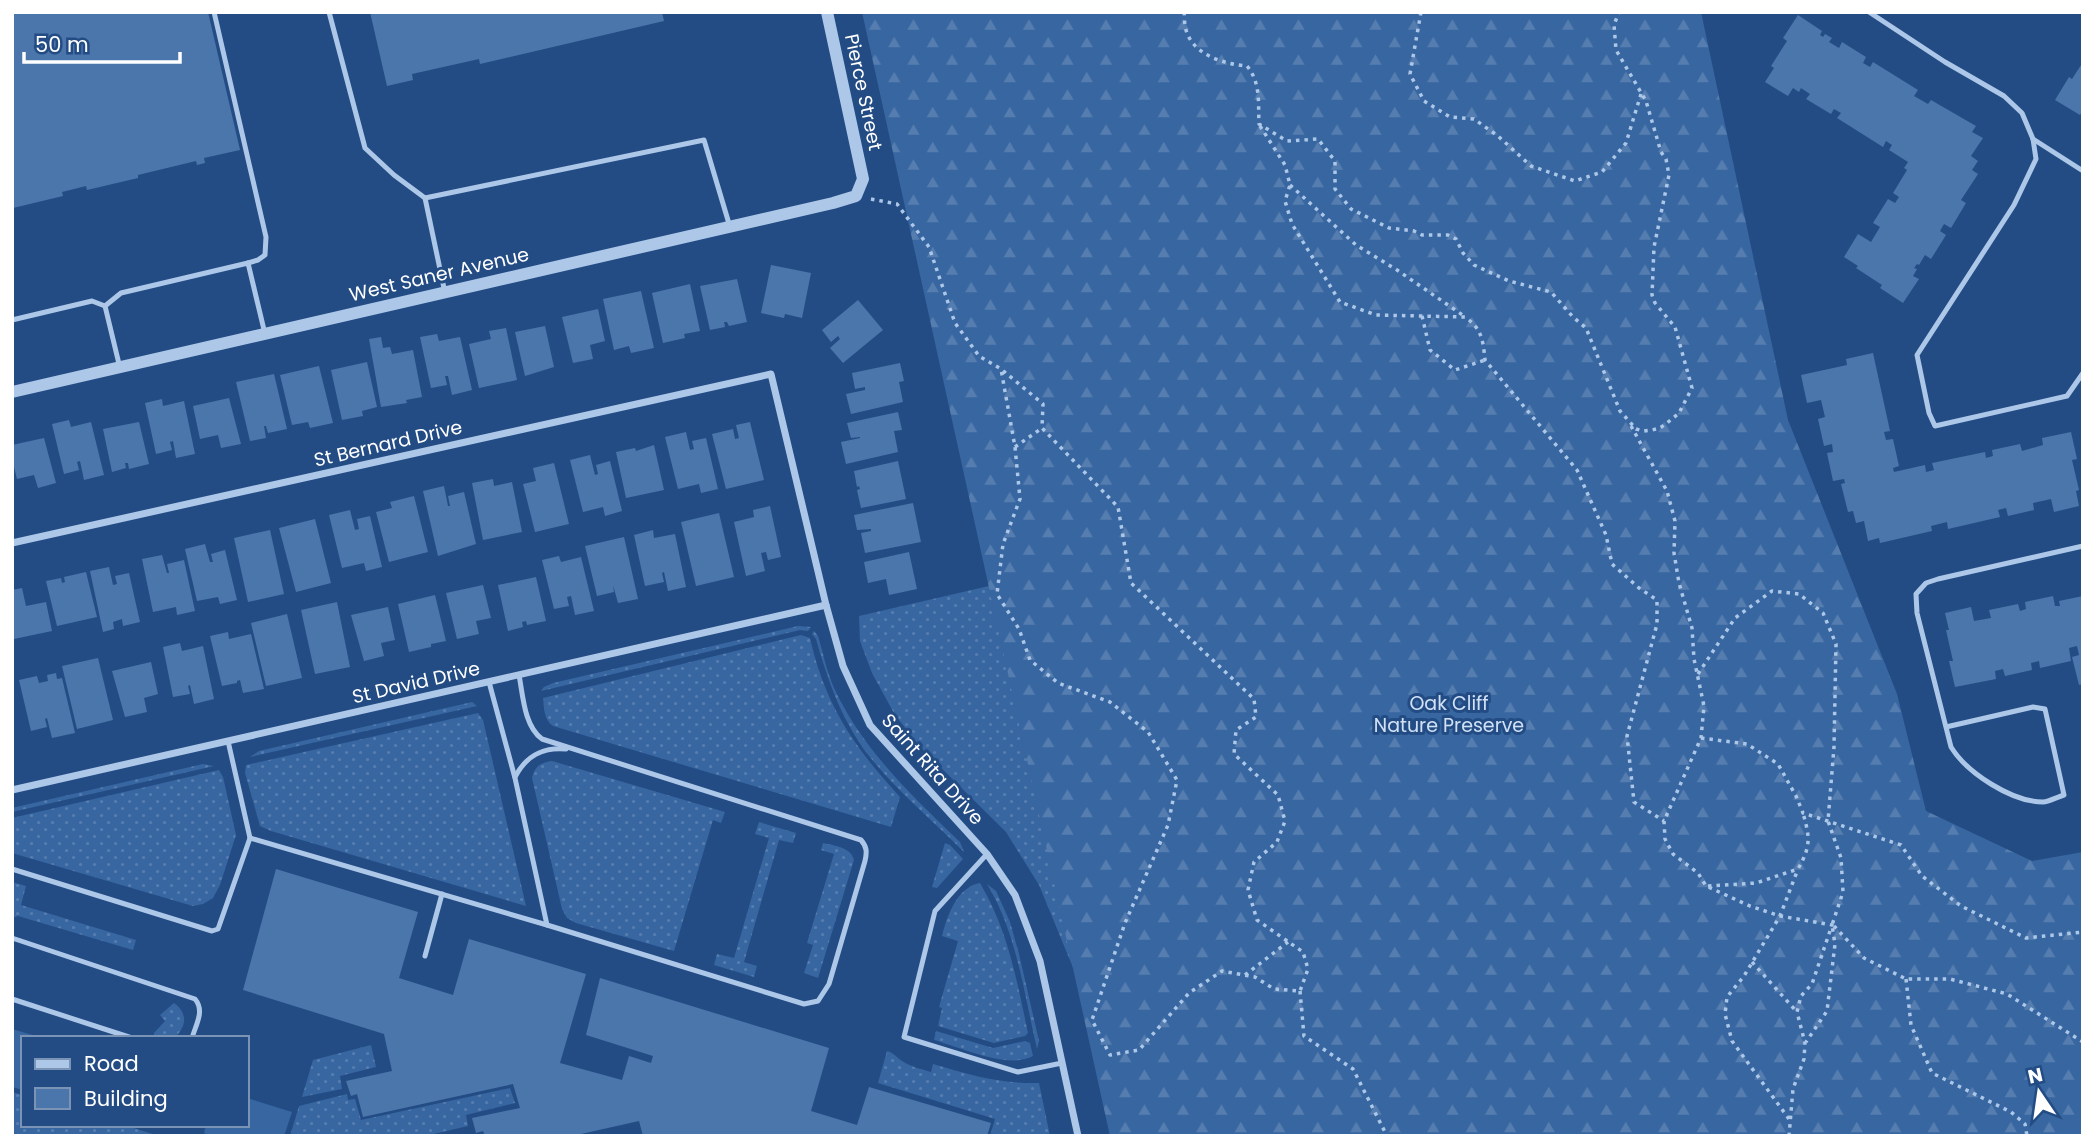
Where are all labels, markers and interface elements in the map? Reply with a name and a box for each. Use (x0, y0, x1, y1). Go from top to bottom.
scale bar (24, 21, 180, 65)
text: 50 m (35, 30, 89, 59)
street label: Pierce Street (838, 31, 889, 153)
street label: West Saner Avenue (347, 241, 532, 308)
street label: St Bernard Drive (311, 413, 465, 474)
street label: St David Drive (350, 655, 483, 710)
park label: Oak Cliff Nature Preserve (1374, 690, 1524, 739)
street label: Saint Rita Drive (875, 708, 990, 831)
legend (21, 1036, 248, 1127)
text: Road (84, 1049, 139, 1078)
north arrow (2004, 1057, 2074, 1127)
text: N (2025, 1061, 2045, 1091)
text: Building (84, 1084, 168, 1113)

